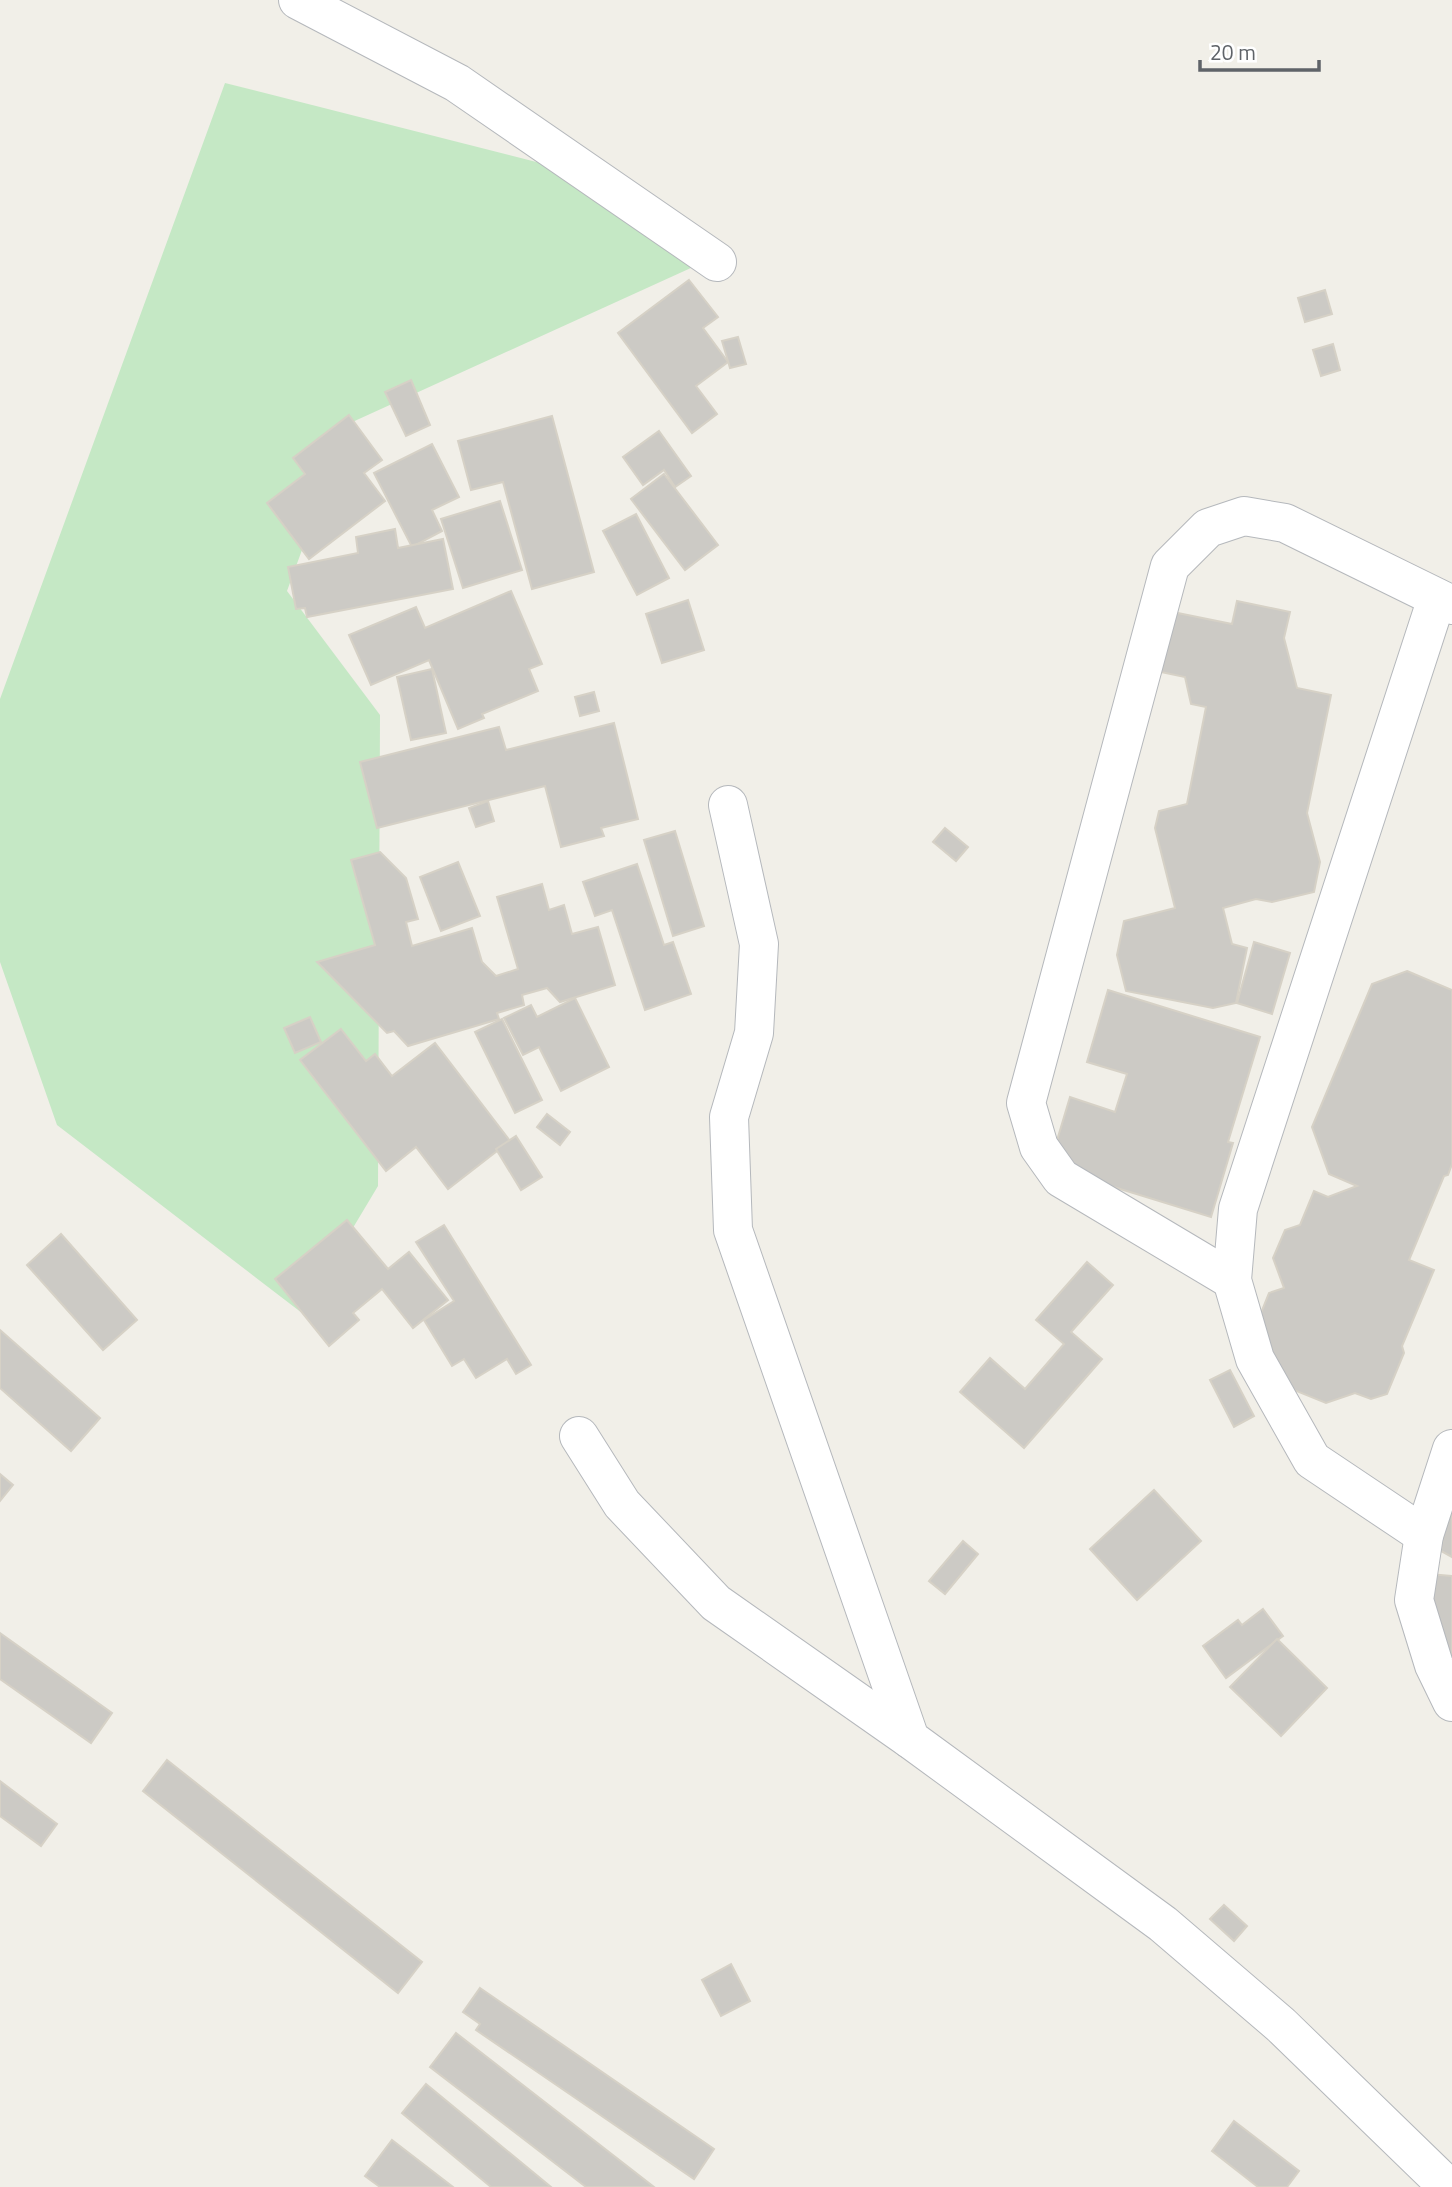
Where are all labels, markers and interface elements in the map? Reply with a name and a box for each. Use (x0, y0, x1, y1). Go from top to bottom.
scale bar (1200, 28, 1319, 72)
text: 20 m (1210, 36, 1256, 68)

